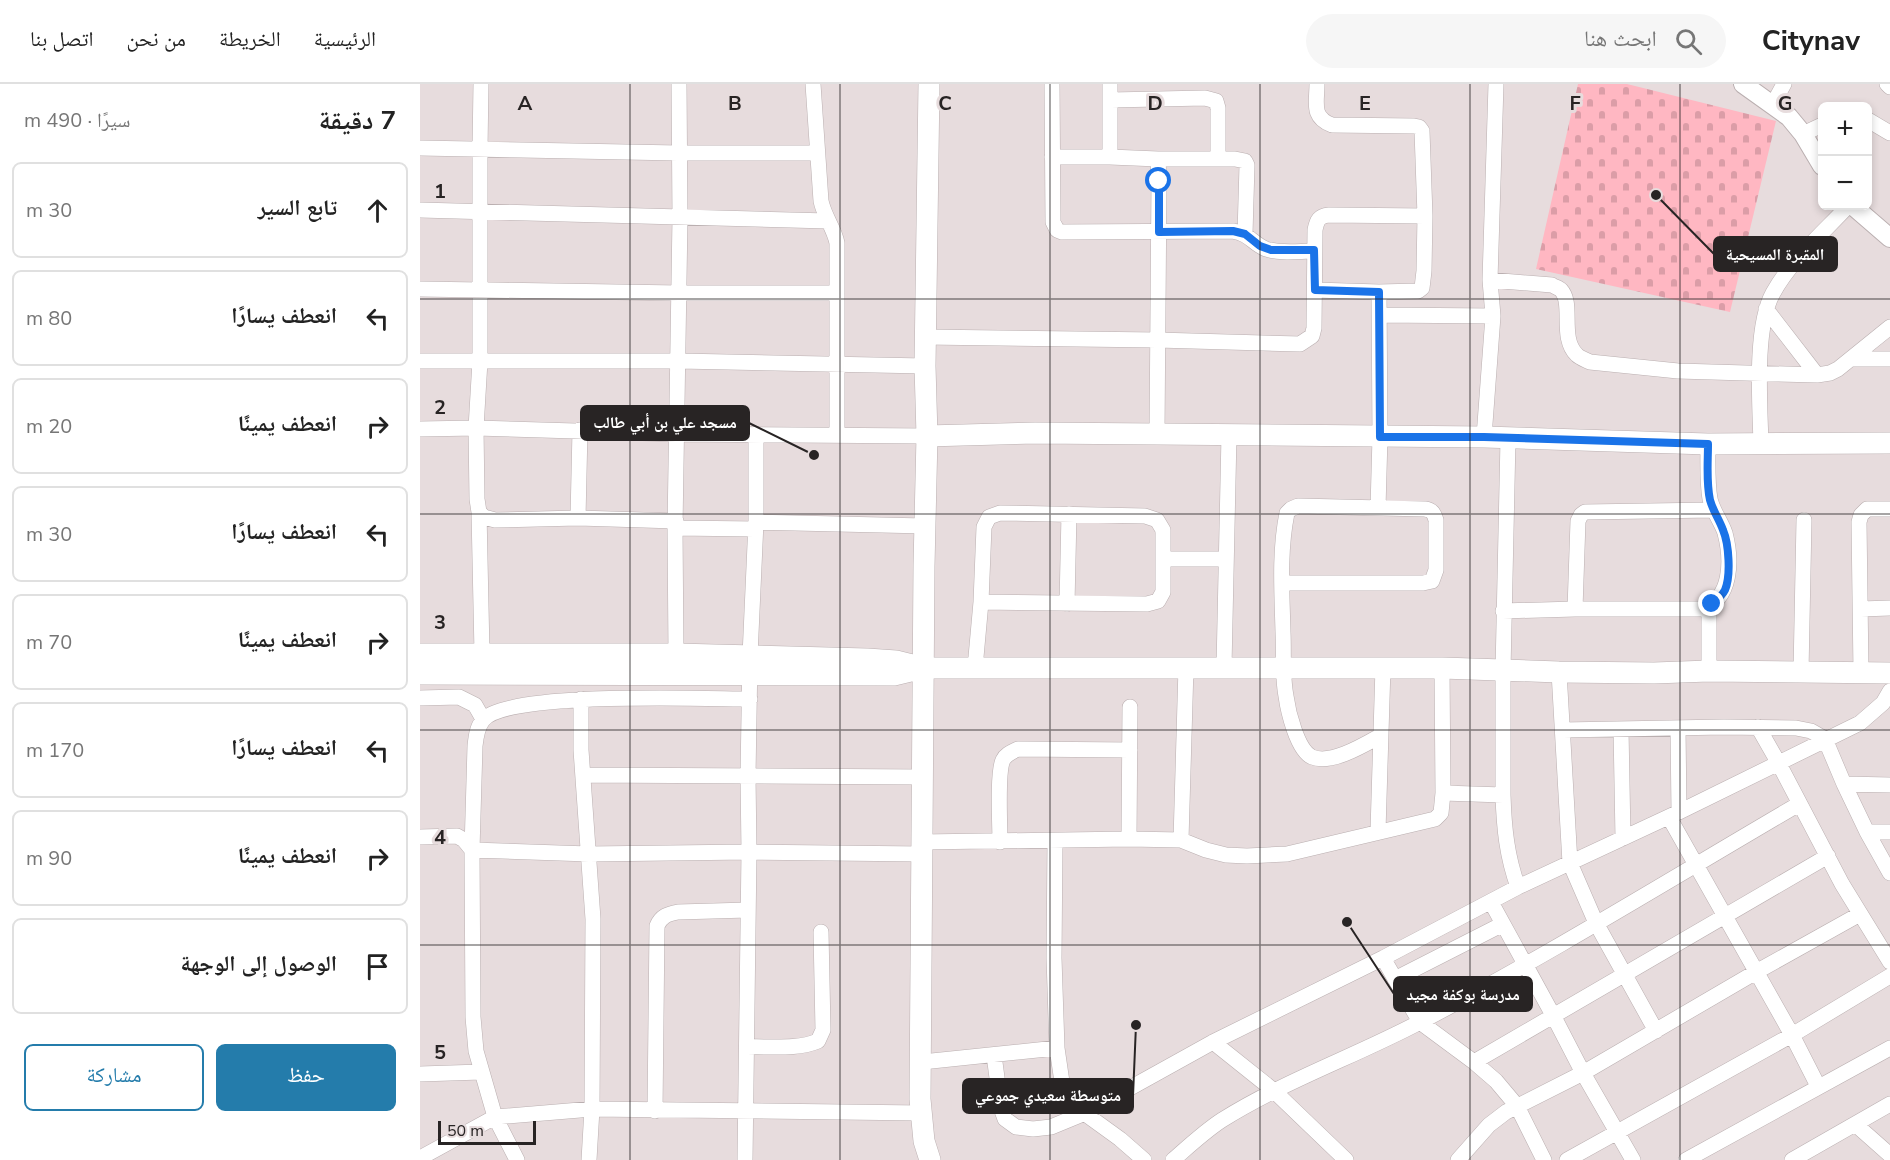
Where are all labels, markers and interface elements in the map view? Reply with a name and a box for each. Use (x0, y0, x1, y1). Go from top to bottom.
search box (1306, 14, 1726, 68)
text: Citynav (1762, 22, 1860, 60)
text: ابحث هنا (1584, 24, 1657, 54)
text: اتصل بنا (30, 25, 94, 53)
text: من نحن (127, 25, 186, 53)
text: الخريطة (219, 25, 281, 53)
text: الرئيسية (314, 25, 376, 53)
icon: search (1672, 25, 1705, 58)
text: A (518, 90, 533, 117)
text: B (728, 90, 742, 117)
text: C (938, 90, 952, 117)
text: D (1147, 90, 1163, 117)
text: E (1359, 90, 1371, 117)
text: F (1569, 90, 1581, 117)
text: G (1778, 90, 1792, 117)
map controls (1818, 102, 1872, 210)
button: + (1818, 102, 1872, 156)
text: 7 دقيقة (319, 103, 396, 138)
text: سيرًا · 490 m (24, 107, 130, 134)
button: − (1818, 156, 1872, 210)
route start (1145, 167, 1171, 193)
text: 1 (434, 178, 446, 205)
text: تابع السير (258, 193, 337, 223)
icon: ahead (361, 194, 394, 227)
text: 30 m (26, 197, 72, 224)
callout: المقبرة المسيحية (1714, 237, 1837, 271)
text: المقبرة المسيحية (1726, 244, 1824, 266)
text: انعطف يسارًا (231, 301, 337, 331)
icon: left (361, 302, 394, 335)
text: 80 m (26, 305, 72, 332)
text: 2 (434, 394, 446, 421)
callout: مسجد علي بن أبي طالب (581, 406, 749, 440)
text: انعطف يمينًا (238, 409, 337, 439)
icon: right (361, 410, 394, 443)
text: مسجد علي بن أبي طالب (593, 412, 737, 435)
text: 20 m (26, 413, 72, 440)
text: انعطف يسارًا (231, 517, 337, 547)
icon: left (361, 518, 394, 551)
text: 30 m (26, 521, 72, 548)
route end (1698, 590, 1724, 616)
text: 3 (434, 609, 446, 636)
text: انعطف يمينًا (238, 625, 337, 655)
icon: right (361, 626, 394, 659)
text: 70 m (26, 629, 72, 656)
text: انعطف يسارًا (231, 733, 337, 763)
icon: left (361, 734, 394, 767)
text: 170 m (26, 737, 84, 764)
text: 4 (434, 824, 446, 851)
text: انعطف يمينًا (238, 841, 337, 871)
icon: right (361, 842, 394, 875)
text: 90 m (26, 845, 72, 872)
text: الوصول إلى الوجهة (180, 949, 337, 979)
icon: arrive (361, 950, 394, 983)
callout: مدرسة بوكفة مجيد (1394, 977, 1532, 1011)
text: مدرسة بوكفة مجيد (1406, 984, 1520, 1006)
text: 5 (434, 1039, 446, 1066)
button: مشاركة (24, 1044, 204, 1111)
button: حفظ (216, 1044, 396, 1111)
callout: متوسطة سعيدي جموعي (963, 1079, 1133, 1113)
text: متوسطة سعيدي جموعي (975, 1085, 1121, 1108)
scale bar (438, 1118, 536, 1146)
text: 50 m (447, 1120, 484, 1142)

